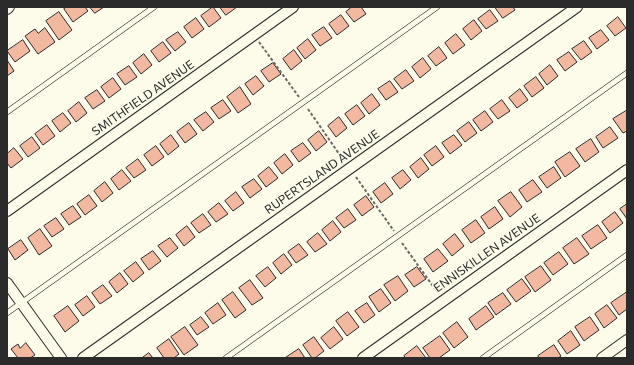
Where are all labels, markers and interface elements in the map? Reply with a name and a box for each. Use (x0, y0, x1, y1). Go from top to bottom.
street label: SMITHFIELD AVENUE (89, 57, 197, 139)
street label: RUPERTSLAND AVENUE (262, 127, 382, 217)
street label: ENNISKILLEN AVENUE (431, 211, 543, 295)

